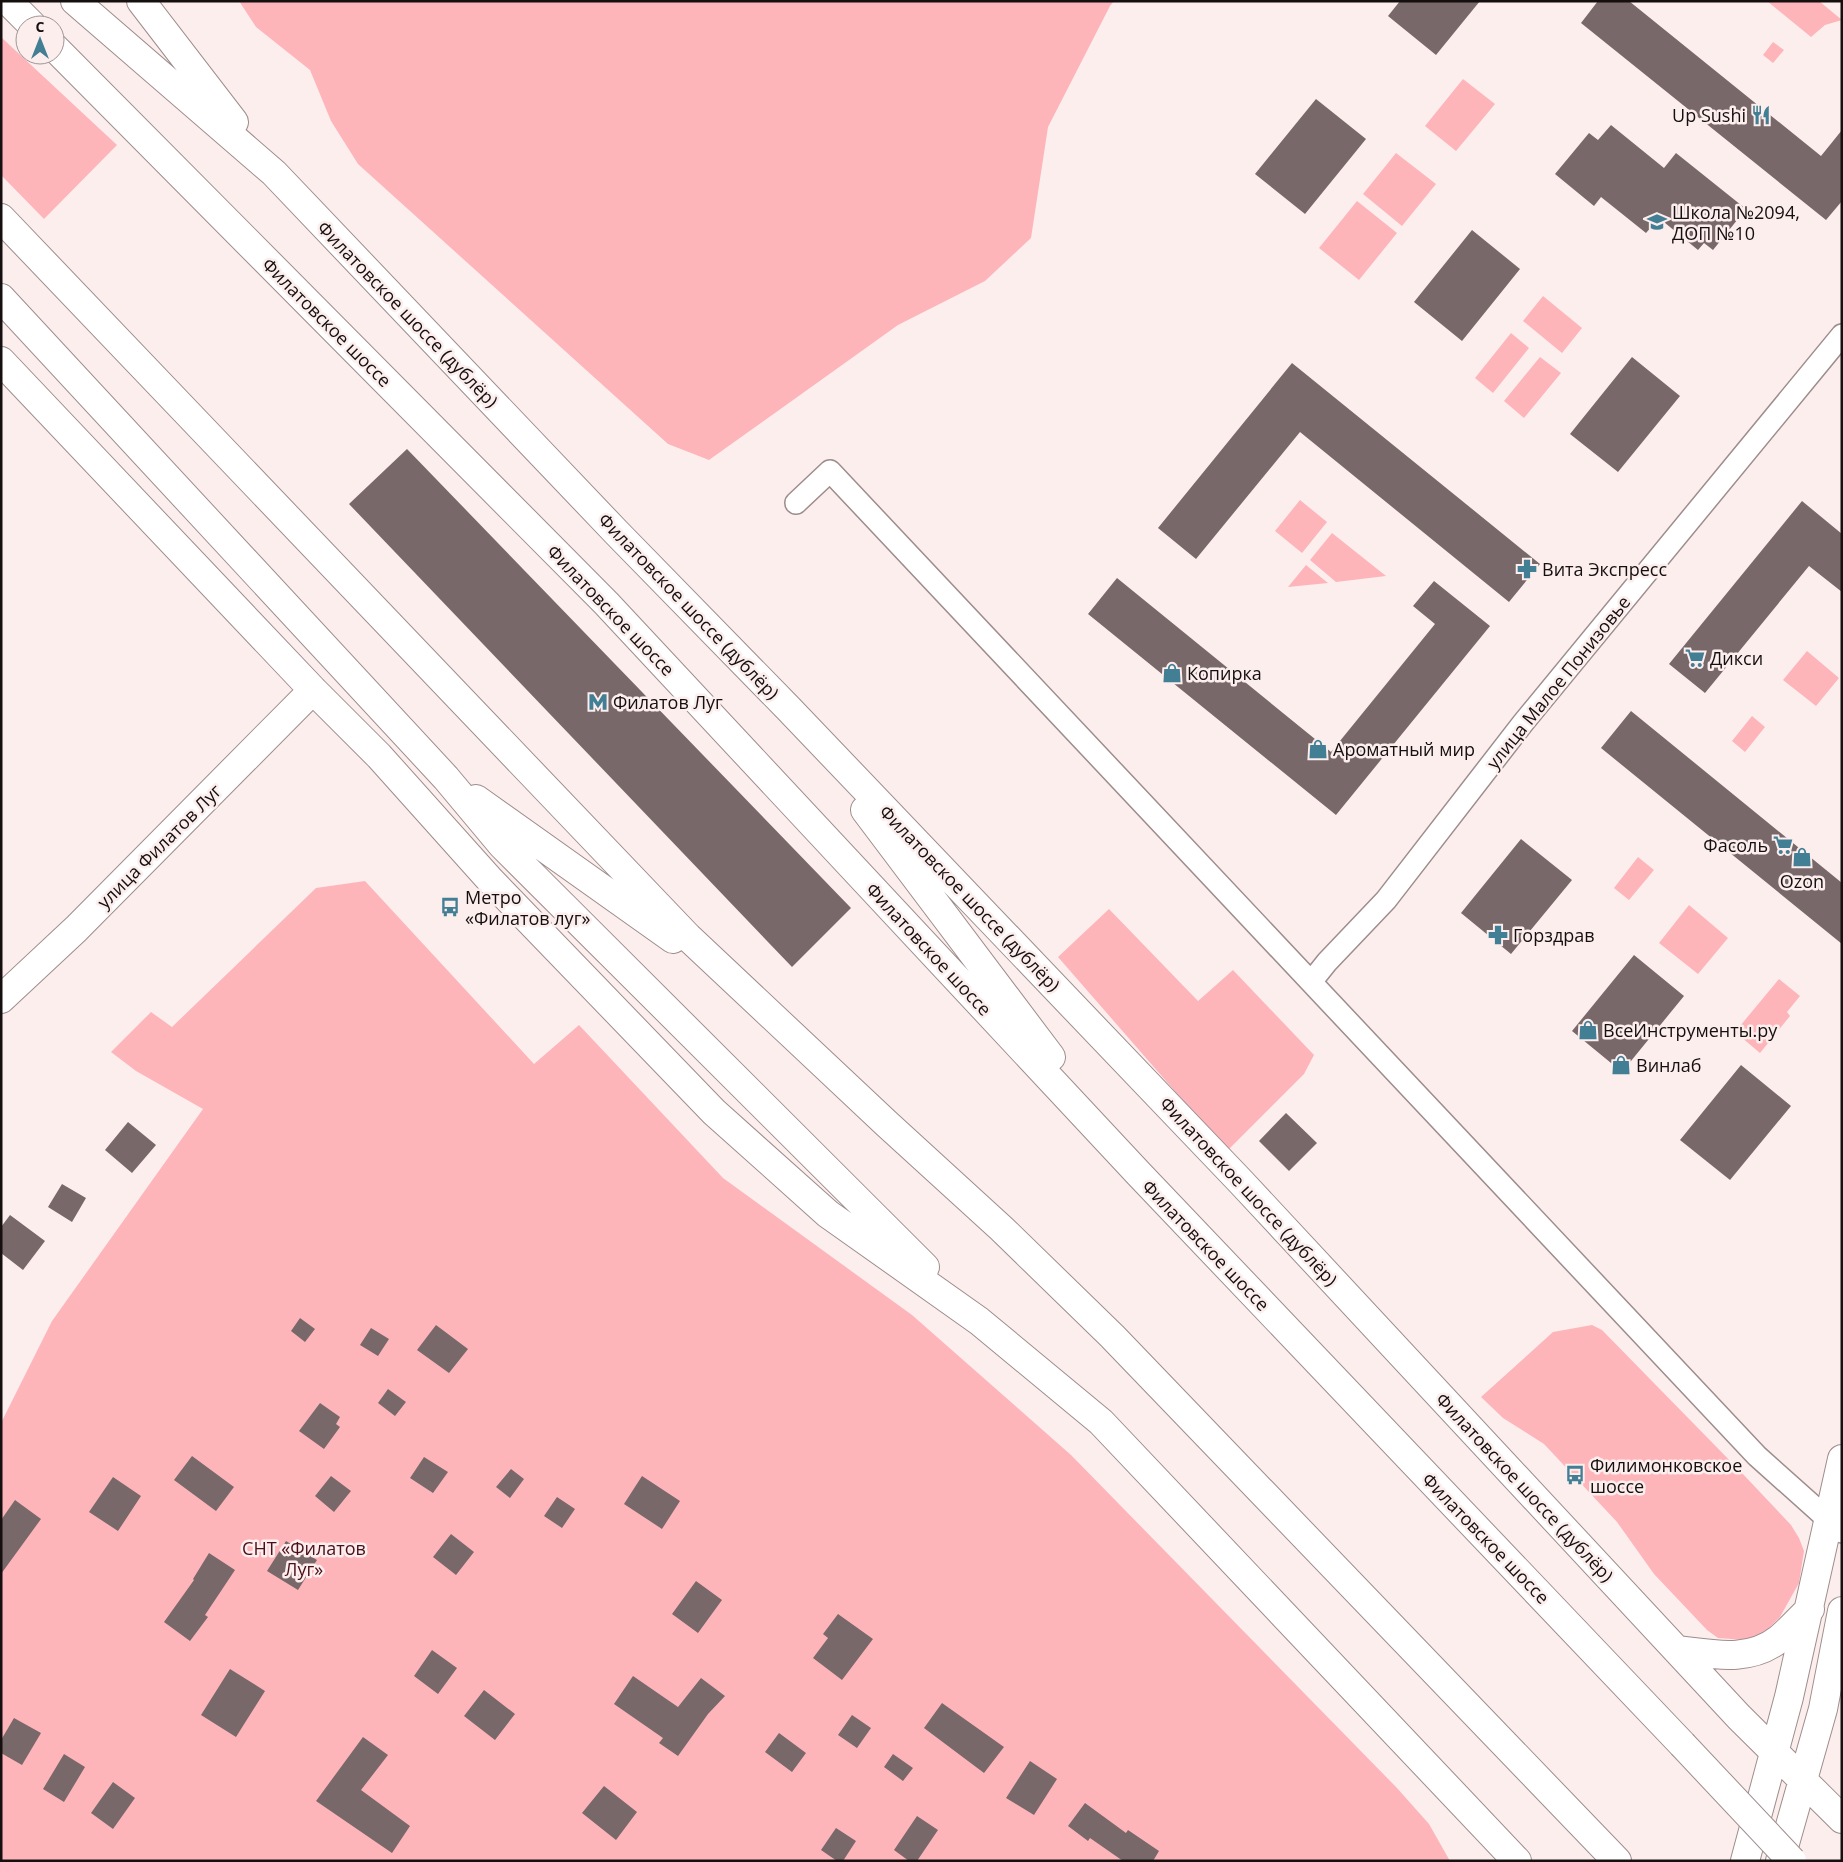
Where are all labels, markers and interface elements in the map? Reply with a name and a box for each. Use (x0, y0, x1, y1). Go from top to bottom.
north arrow (15, 15, 65, 65)
text: С (36, 17, 45, 36)
place label: Up Sushi (1672, 103, 1746, 127)
restaurant icon: Up Sushi (1750, 104, 1772, 126)
place label: Школа №2094, ДОП №10 (1672, 200, 1800, 245)
school or university icon: Школа №2094, ДОП №10 (1646, 211, 1668, 233)
street label: Филатовское шоссе (дублёр) (313, 216, 503, 412)
street label: Филатовское шоссе (258, 253, 396, 391)
street label: Филатовское шоссе (дублёр) (594, 508, 784, 704)
street label: Филатовское шоссе (543, 540, 679, 680)
place label: Вита Экспресс (1542, 557, 1667, 581)
pharmacy icon: Вита Экспресс (1516, 558, 1538, 580)
street label: улица Малое Понизовье (1481, 590, 1635, 774)
place label: Дикси (1710, 646, 1763, 670)
supermarket icon: Дикси (1684, 647, 1706, 669)
place label: Копирка (1187, 661, 1262, 685)
shop icon: Копирка (1161, 662, 1183, 684)
place label: Филатов Луг (613, 690, 723, 714)
metro station icon: Филатов Луг (587, 691, 609, 713)
place label: Ароматный мир (1333, 737, 1475, 761)
shop icon: Ароматный мир (1307, 738, 1329, 760)
street label: улица Филатов Луг (92, 778, 227, 913)
street label: Филатовское шоссе (дублёр) (875, 800, 1065, 996)
place label: Фасоль (1703, 833, 1768, 857)
supermarket icon: Фасоль (1772, 834, 1794, 856)
shop icon: Ozon (1791, 846, 1813, 868)
place label: Ozon (1780, 869, 1824, 893)
street label: Филатовское шоссе (862, 878, 996, 1020)
place label: Метро «Филатов луг» (465, 885, 590, 930)
bus stop icon: Метро «Филатов луг» (439, 896, 461, 918)
place label: Горздрав (1513, 923, 1595, 947)
pharmacy icon: Горздрав (1487, 924, 1509, 946)
place label: ВсеИнструменты.ру (1603, 1018, 1778, 1042)
shop icon: ВсеИнструменты.ру (1577, 1019, 1599, 1041)
place label: Винлаб (1636, 1053, 1701, 1077)
shop icon: Винлаб (1610, 1054, 1632, 1076)
street label: Филатовское шоссе (дублёр) (1156, 1092, 1342, 1290)
street label: Филатовское шоссе (1138, 1175, 1274, 1315)
street label: Филатовское шоссе (дублёр) (1432, 1388, 1618, 1586)
place label: Филимонковское шоссе (1590, 1453, 1742, 1498)
bus stop icon: Филимонковское шоссе (1564, 1464, 1586, 1486)
street label: Филатовское шоссе (1418, 1468, 1554, 1608)
park label: СНТ «Филатов Луг» (242, 1536, 366, 1581)

